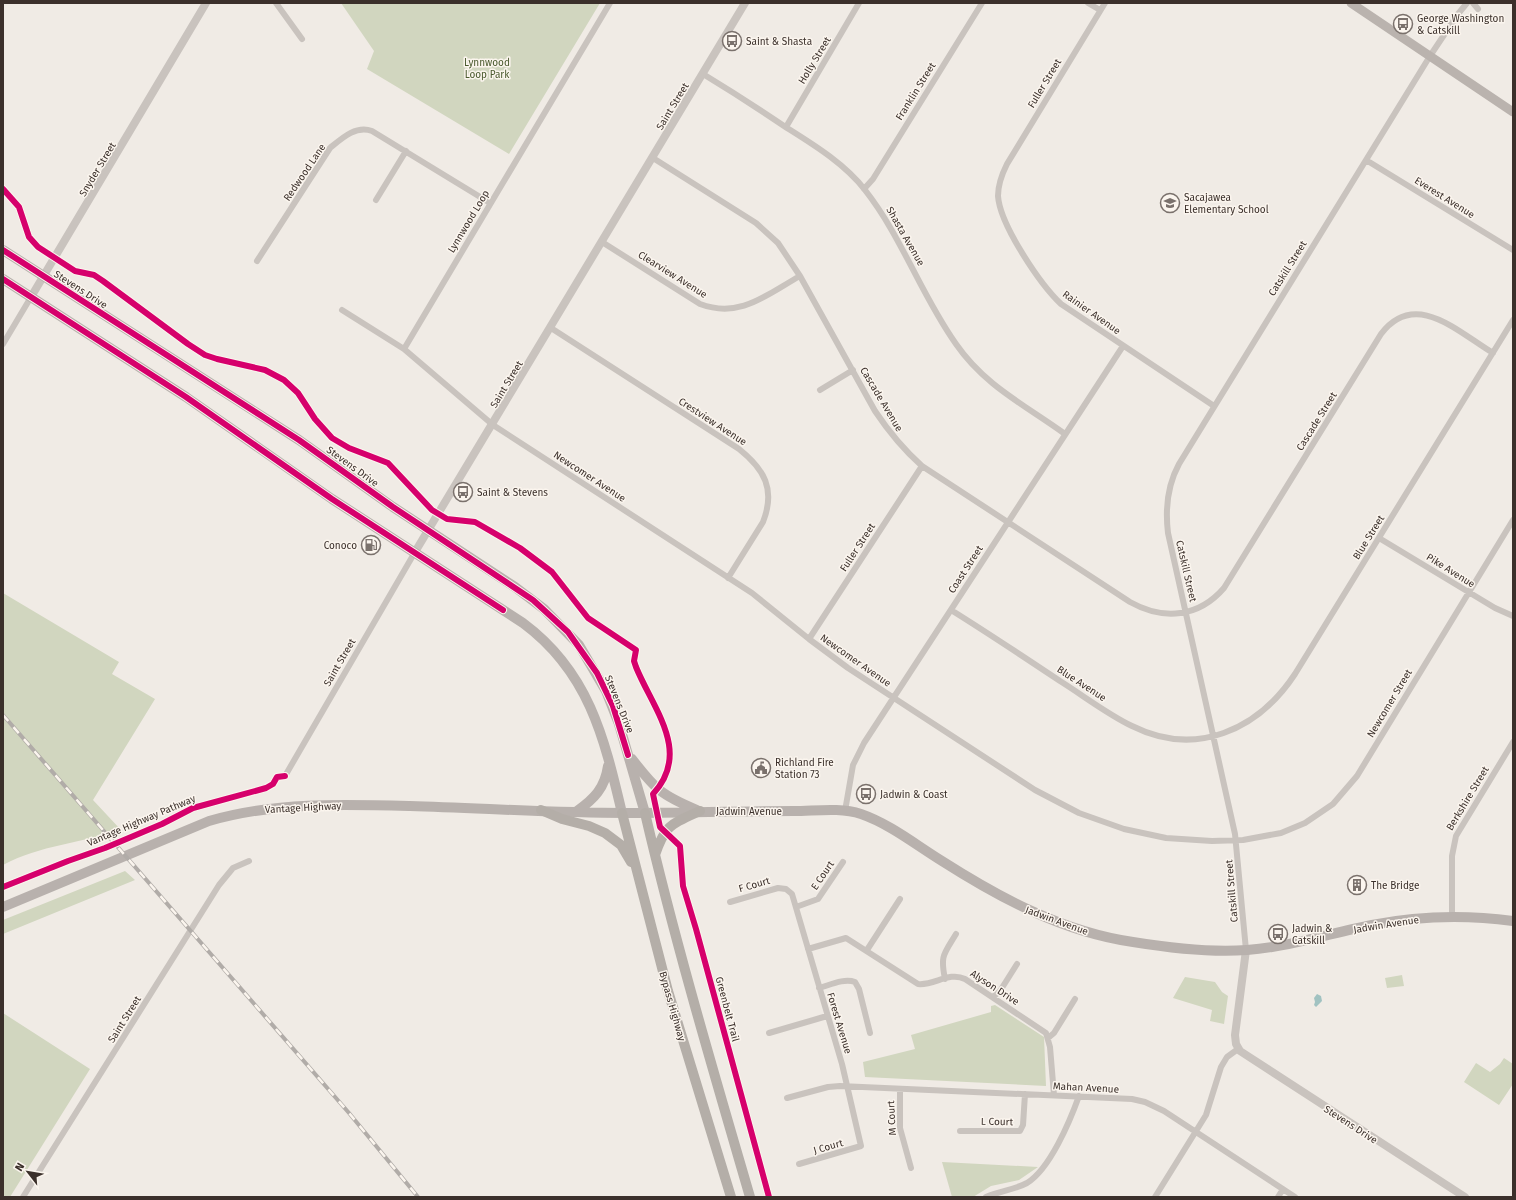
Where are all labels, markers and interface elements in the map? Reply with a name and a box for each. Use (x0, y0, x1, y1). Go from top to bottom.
bus stop icon: George Washington & Catskill (1392, 13, 1414, 35)
place label: George Washington & Catskill (1417, 13, 1504, 37)
bus stop icon: Saint & Shasta (721, 30, 743, 52)
street label: Holly Street (796, 34, 834, 86)
place label: Saint & Shasta (746, 36, 812, 48)
street label: Fuller Street (1025, 56, 1064, 110)
park label: Lynnwood Loop Park (464, 57, 510, 81)
street label: Franklin Street (893, 60, 939, 123)
street label: Saint Street (654, 80, 692, 132)
street label: Snyder Street (77, 140, 119, 199)
street label: Redwood Lane (281, 142, 328, 203)
street label: Everest Avenue (1412, 175, 1477, 221)
street label: Lynnwood Loop (445, 188, 492, 255)
school or university icon: Sacajawea Elementary School (1159, 192, 1181, 214)
place label: Sacajawea Elementary School (1184, 192, 1269, 216)
street label: Shasta Avenue (883, 205, 927, 268)
street label: Catskill Street (1266, 238, 1310, 298)
street label: Clearview Avenue (636, 249, 709, 301)
street label: Stevens Drive (51, 268, 109, 312)
street label: Rainier Avenue (1060, 288, 1123, 337)
street label: Saint Street (488, 358, 526, 410)
street label: Cascade Avenue (857, 365, 905, 434)
street label: Cascade Street (1294, 390, 1340, 453)
street label: Crestview Avenue (676, 395, 749, 448)
street label: Stevens Drive (324, 444, 381, 490)
street label: Newcomer Avenue (551, 449, 628, 505)
bus stop icon: Saint & Stevens (452, 481, 474, 503)
place label: Saint & Stevens (477, 487, 548, 499)
street label: Blue Street (1350, 513, 1387, 562)
street label: Fuller Street (838, 521, 878, 574)
fuel station icon: Conoco (360, 534, 382, 556)
street label: Catskill Street (1173, 539, 1199, 604)
place label: Conoco (324, 540, 357, 552)
street label: Coast Street (946, 543, 986, 596)
street label: Pike Avenue (1424, 551, 1477, 590)
street label: Newcomer Avenue (818, 632, 893, 690)
street label: Saint Street (321, 636, 358, 688)
street label: Blue Avenue (1055, 664, 1108, 704)
street label: Newcomer Street (1365, 667, 1415, 740)
street label: Stevens Drive (602, 674, 636, 735)
public building icon: Richland Fire Station 73 (750, 757, 772, 779)
place label: Richland Fire Station 73 (775, 757, 834, 781)
street label: Berkshire Street (1444, 764, 1492, 833)
bus stop icon: Jadwin & Coast (855, 783, 877, 805)
place label: Jadwin & Coast (880, 789, 948, 801)
street label: Vantage Highway Pathway (85, 793, 197, 849)
street label: Vantage Highway (265, 800, 342, 816)
street label: Jadwin Avenue (716, 806, 782, 818)
street label: E Court (809, 858, 837, 892)
street label: Catskill Street (1223, 859, 1241, 923)
building icon: The Bridge (1346, 874, 1368, 896)
street label: F Court (737, 875, 772, 895)
place label: The Bridge (1371, 880, 1419, 892)
street label: Jadwin Avenue (1024, 904, 1090, 938)
street label: Jadwin Avenue (1353, 914, 1420, 936)
bus stop icon: Jadwin & Catskill (1267, 923, 1289, 945)
place label: Jadwin & Catskill (1292, 923, 1332, 947)
street label: Alyson Drive (968, 968, 1021, 1008)
street label: Bypass Highway (656, 970, 688, 1043)
street label: Greenbelt Trail (713, 975, 741, 1043)
street label: Forest Avenue (824, 991, 854, 1055)
street label: Saint Street (106, 994, 144, 1045)
street label: Mahan Avenue (1053, 1080, 1119, 1096)
street label: M Court (885, 1100, 899, 1136)
street label: Stevens Drive (1321, 1103, 1379, 1147)
street label: L Court (981, 1116, 1014, 1128)
street label: J Court (812, 1137, 845, 1157)
north arrow (8, 1152, 48, 1192)
text: N (12, 1161, 27, 1174)

